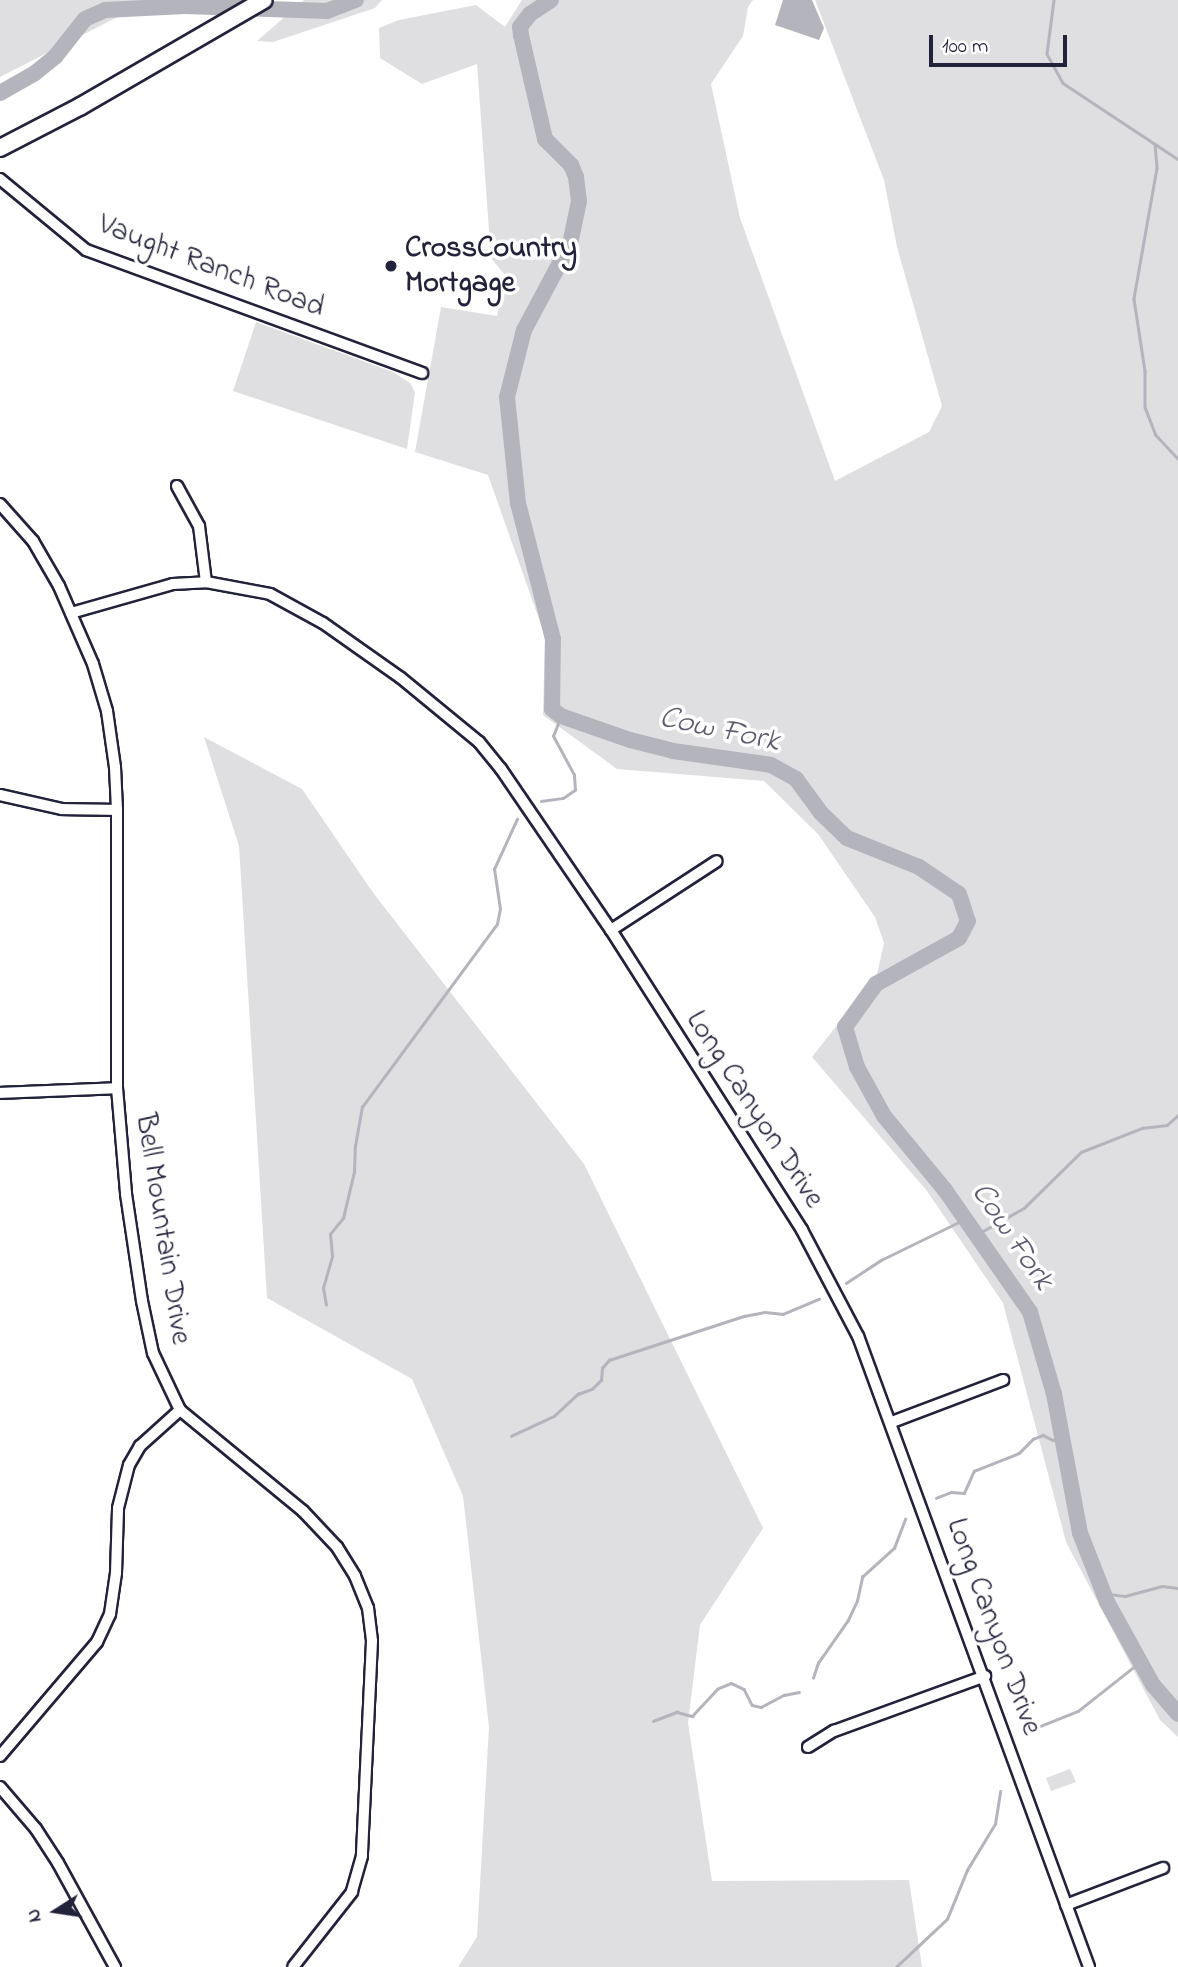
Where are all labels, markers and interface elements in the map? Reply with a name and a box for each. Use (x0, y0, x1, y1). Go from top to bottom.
scale bar (933, 21, 1071, 65)
text: 100 m (942, 32, 988, 62)
street label: Vaught Ranch Road (93, 207, 329, 327)
place label: CrossCountry Mortgage (405, 231, 577, 302)
marker: CrossCountry Mortgage (383, 258, 399, 274)
water label: Cow Fork (656, 700, 782, 762)
street label: Long Canyon Drive (677, 1005, 831, 1215)
street label: Bell Mountain Drive (126, 1111, 198, 1347)
water label: Cow Fork (961, 1176, 1061, 1298)
street label: Long Canyon Drive (937, 1514, 1049, 1740)
north arrow (21, 1876, 91, 1946)
text: N (20, 1906, 50, 1925)

